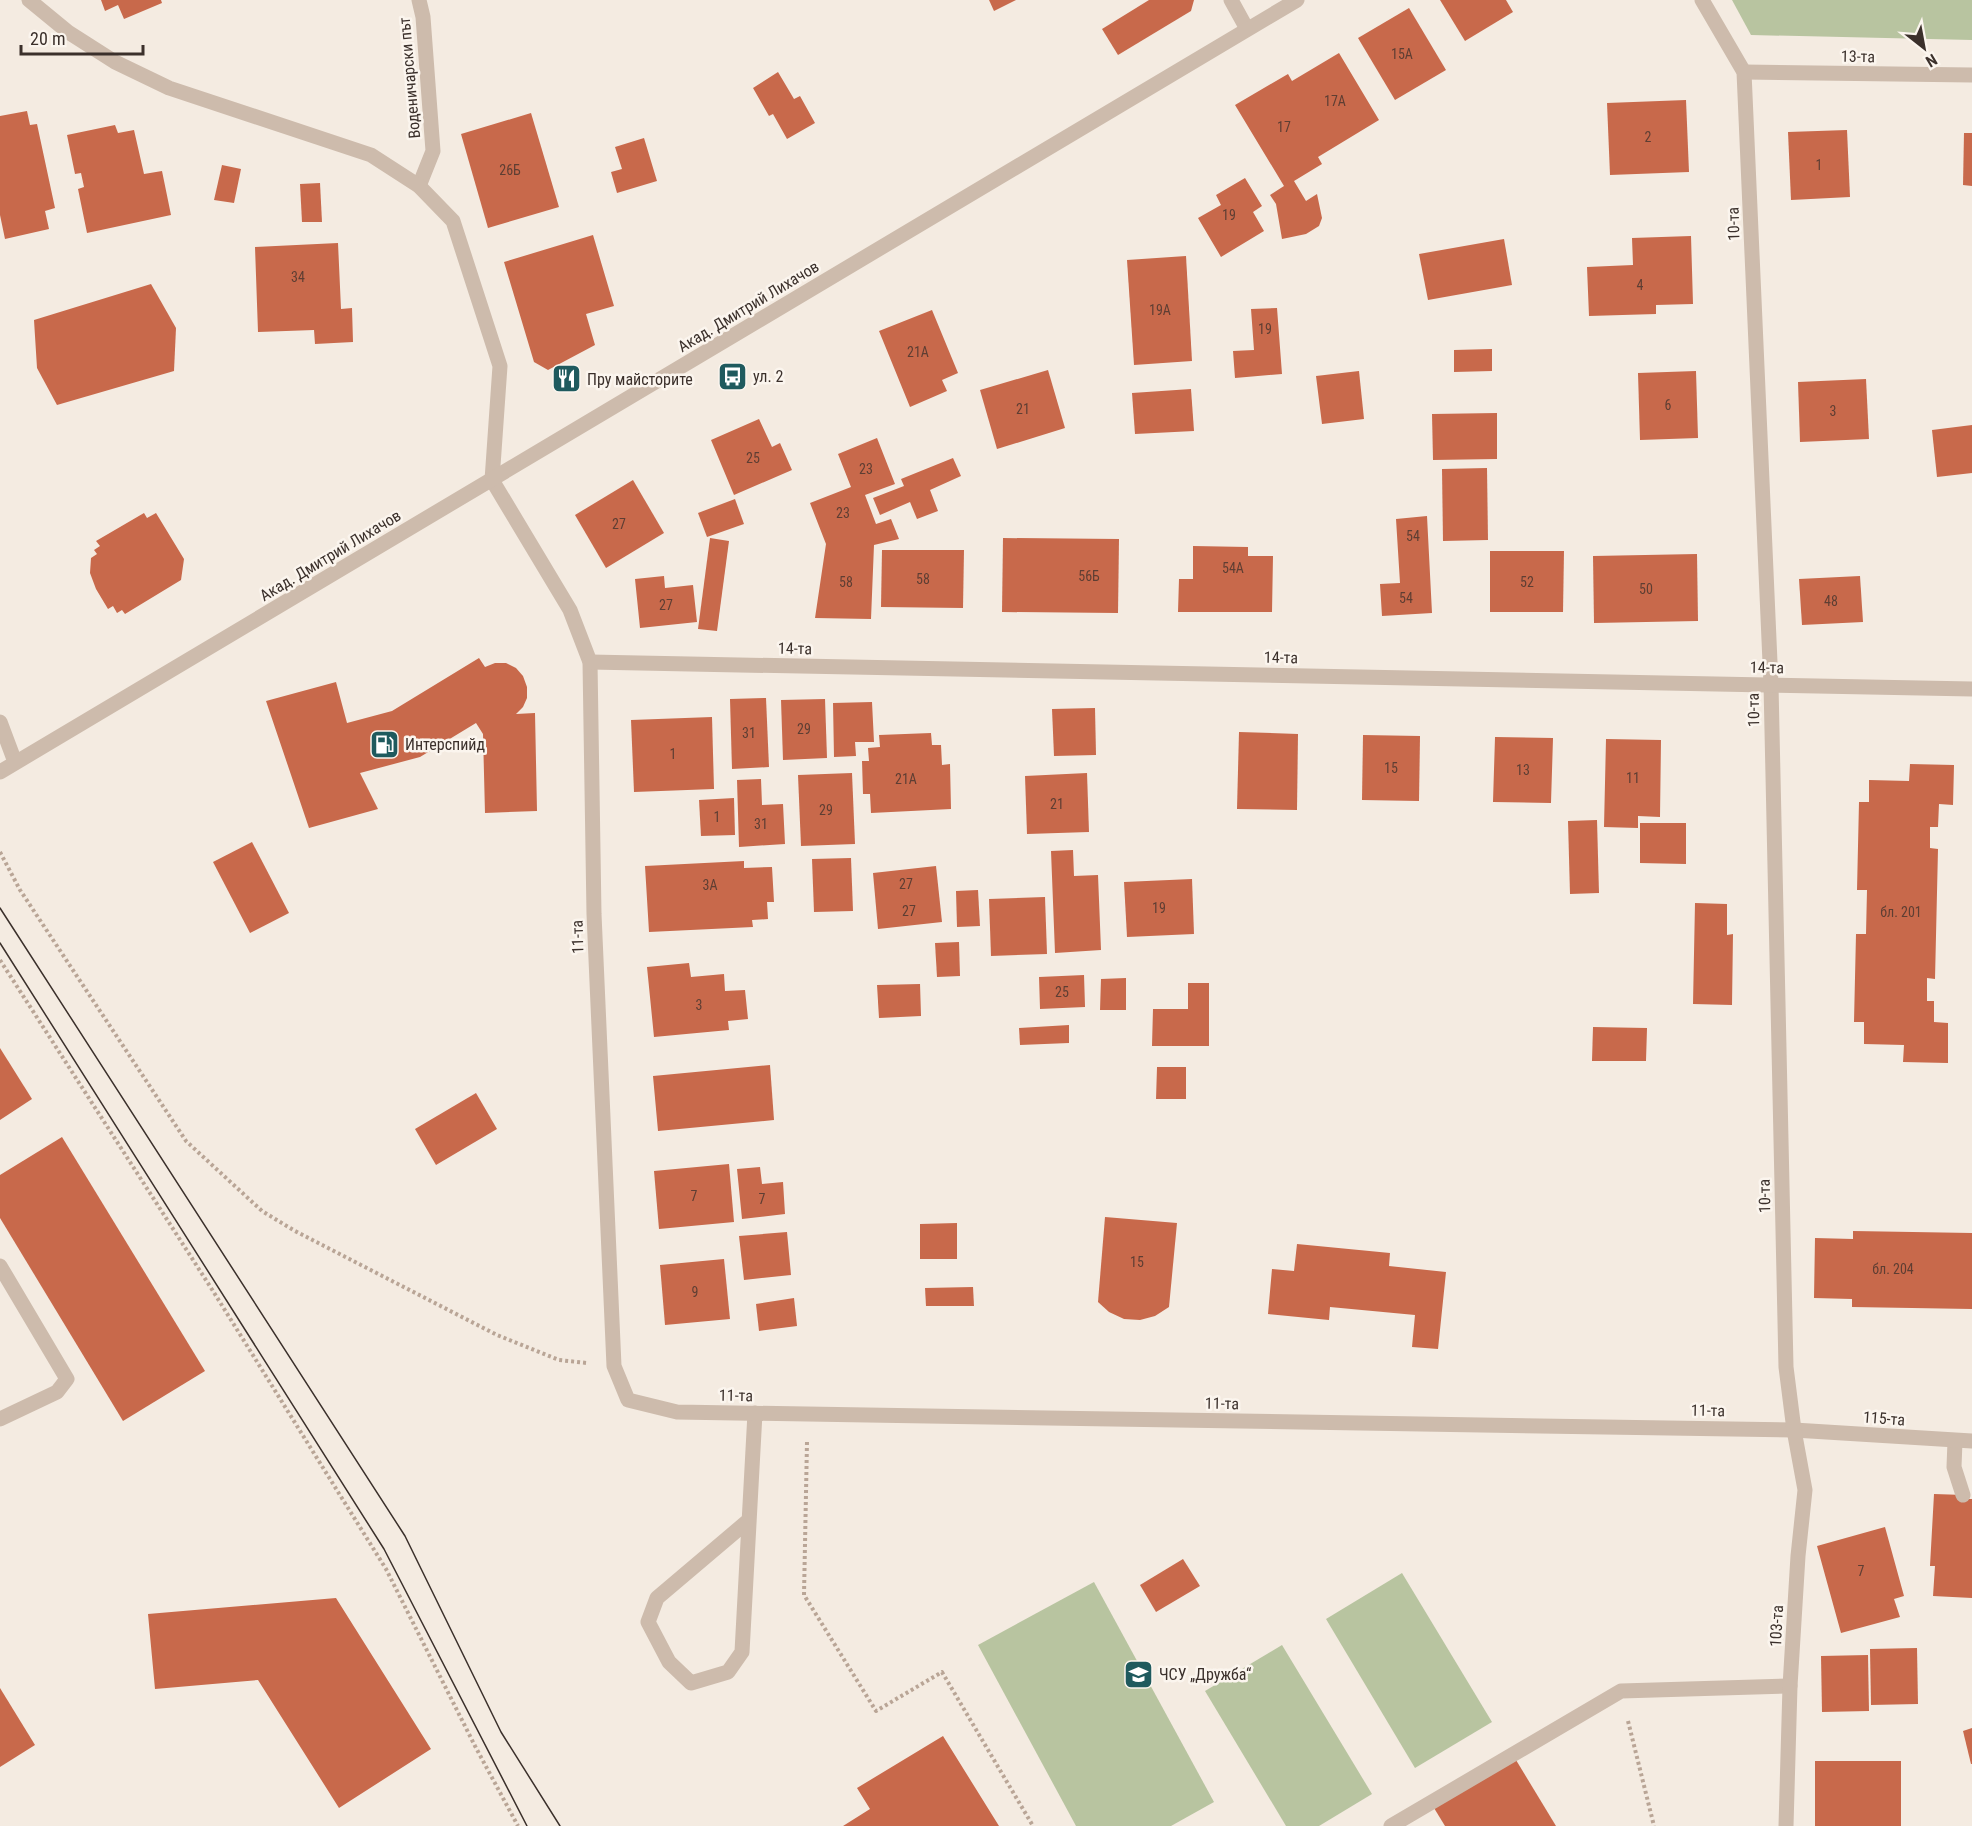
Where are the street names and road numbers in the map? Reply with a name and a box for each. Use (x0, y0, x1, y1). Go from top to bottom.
street label: Воденичарски път (395, 16, 424, 139)
street label: 13-та (1841, 47, 1875, 66)
street label: 10-та (1723, 207, 1744, 241)
street label: Акад. Дмитрий Лихачов (674, 257, 822, 356)
street label: Акад. Дмитрий Лихачов (256, 506, 404, 605)
street label: 14-та (778, 639, 812, 658)
street label: 14-та (1264, 648, 1298, 667)
street label: 14-та (1750, 658, 1784, 677)
street label: 10-та (1744, 693, 1763, 727)
street label: 11-та (567, 920, 588, 954)
street label: 10-та (1755, 1179, 1774, 1213)
street label: 11-та (719, 1386, 753, 1405)
street label: 11-та (1205, 1394, 1239, 1413)
street label: 11-та (1691, 1401, 1725, 1420)
street label: 115-та (1862, 1408, 1906, 1429)
street label: 103-та (1766, 1605, 1787, 1648)

